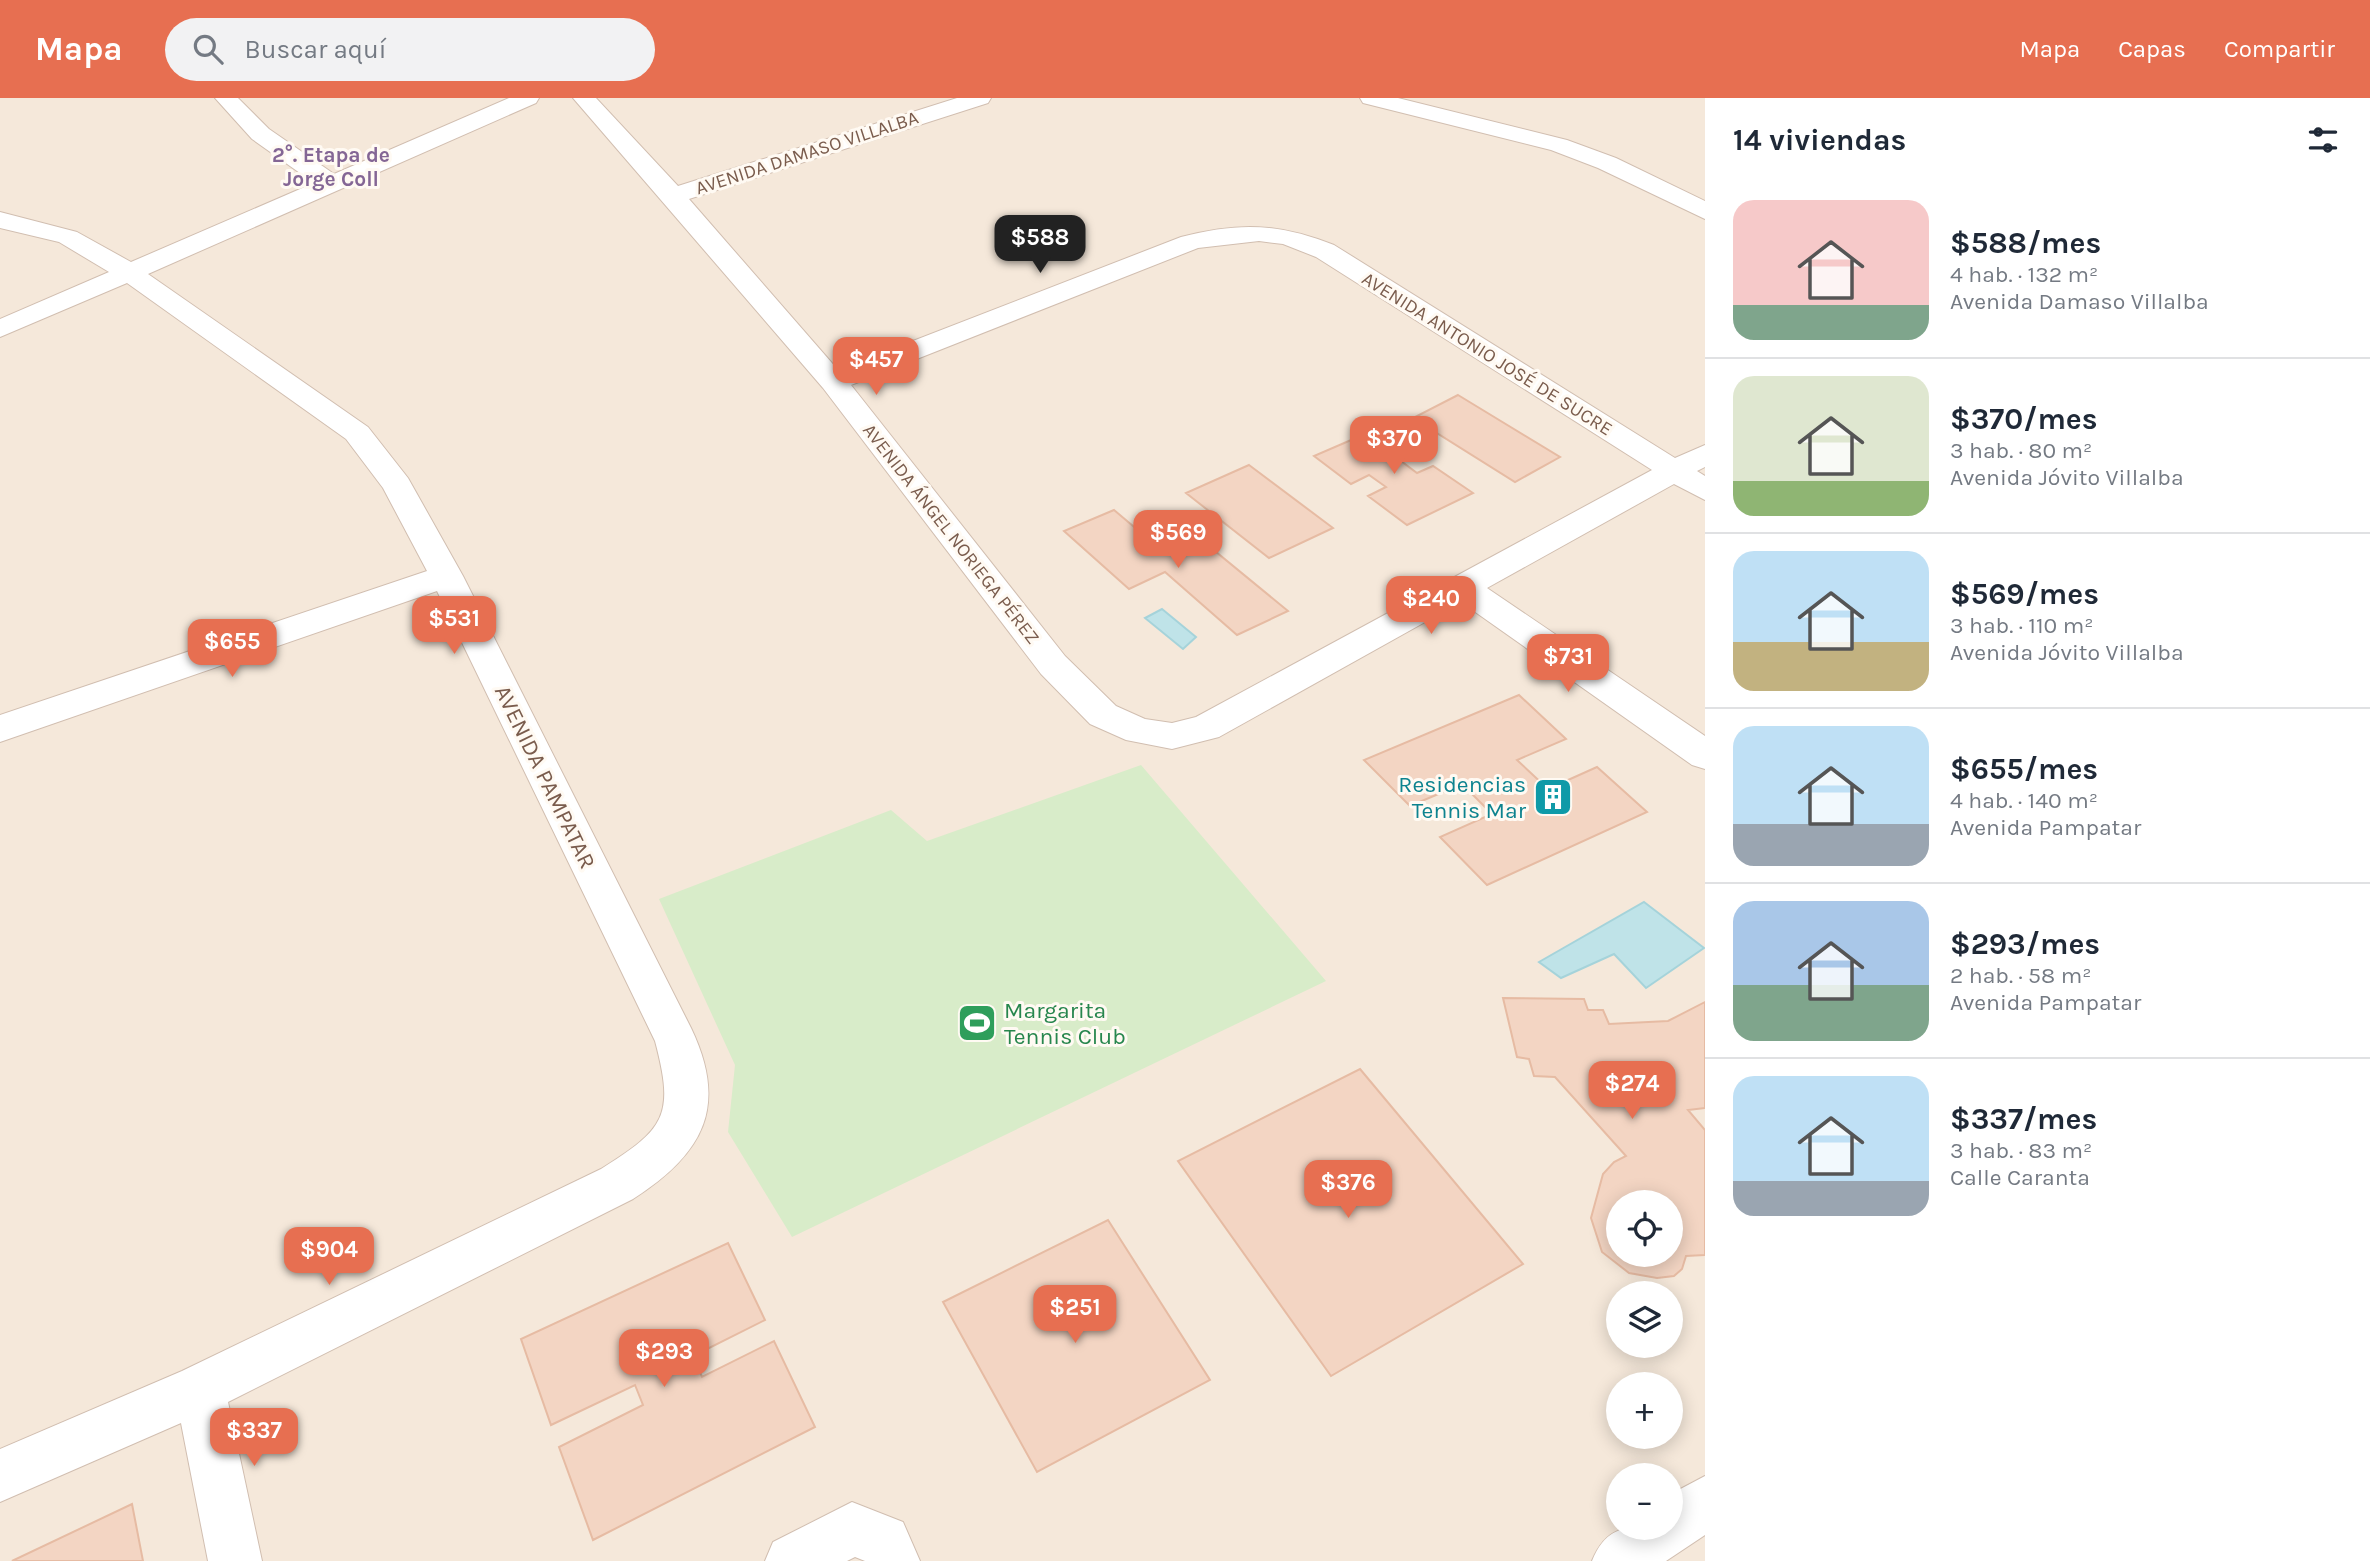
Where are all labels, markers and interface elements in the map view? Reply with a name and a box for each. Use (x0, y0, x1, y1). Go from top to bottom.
search box (165, 18, 655, 81)
text: Mapa (35, 30, 123, 68)
icon: search (189, 30, 227, 68)
text: Buscar aquí (245, 34, 386, 65)
text: Mapa (2019, 35, 2080, 63)
text: Capas (2118, 35, 2186, 63)
text: Compartir (2224, 35, 2335, 63)
street label: AVENIDA DAMASO VILLALBA (693, 107, 921, 199)
icon: filters (2304, 121, 2342, 159)
text: 14 viviendas (1733, 122, 1906, 158)
district label: 2°. Etapa de Jorge Coll (272, 143, 390, 191)
pin: $588 (999, 216, 1081, 275)
text: $588 (1011, 224, 1069, 251)
text: $588/mes (1950, 225, 2101, 261)
icon: home (1789, 228, 1873, 312)
text: 4 hab. · 132 m² (1950, 261, 2098, 288)
street label: AVENIDA ANTONIO JOSÉ DE SUCRE (1358, 267, 1617, 440)
text: Avenida Damaso Villalba (1950, 288, 2209, 315)
pin: $457 (835, 338, 917, 397)
text: $457 (849, 346, 903, 373)
text: $370/mes (1950, 401, 2098, 437)
icon: home (1789, 404, 1873, 488)
pin: $370 (1353, 416, 1435, 476)
street label: AVENIDA ÁNGEL NORIEGA PÉREZ (858, 419, 1045, 649)
text: $370 (1366, 425, 1422, 452)
text: 3 hab. · 80 m² (1950, 437, 2092, 464)
text: Avenida Jóvito Villalba (1950, 464, 2184, 491)
pin: $569 (1137, 510, 1219, 570)
text: $569 (1149, 519, 1207, 546)
pin: $240 (1390, 576, 1472, 636)
text: $569/mes (1950, 576, 2099, 612)
icon: home (1789, 579, 1873, 663)
text: $240 (1402, 585, 1460, 612)
pin: $531 (413, 596, 495, 656)
text: $531 (428, 605, 480, 632)
text: 3 hab. · 110 m² (1950, 612, 2093, 639)
pin: $655 (191, 620, 273, 679)
text: $655 (204, 628, 260, 655)
pin: $731 (1527, 634, 1609, 694)
text: Avenida Jóvito Villalba (1950, 639, 2184, 666)
text: $731 (1543, 643, 1593, 670)
street label: AVENIDA PAMPATAR (489, 681, 601, 873)
text: $655/mes (1950, 751, 2098, 787)
icon: home (1789, 754, 1873, 838)
place label: Residencias Tennis Mar (1398, 771, 1527, 824)
building icon: Residencias Tennis Mar (1532, 776, 1574, 818)
text: 4 hab. · 140 m² (1950, 787, 2098, 814)
text: Avenida Pampatar (1950, 814, 2141, 841)
text: $293/mes (1950, 926, 2100, 962)
icon: home (1789, 929, 1873, 1013)
text: 2 hab. · 58 m² (1950, 962, 2091, 989)
text: Avenida Pampatar (1950, 989, 2141, 1016)
place label: Margarita Tennis Club (1004, 997, 1126, 1050)
sports icon: Margarita Tennis Club (956, 1002, 998, 1044)
pin: $274 (1591, 1062, 1673, 1121)
text: $274 (1605, 1070, 1659, 1097)
text: $337/mes (1950, 1101, 2097, 1137)
icon: home (1789, 1104, 1873, 1188)
text: 3 hab. · 83 m² (1950, 1137, 2092, 1164)
pin: $376 (1307, 1160, 1389, 1220)
text: Calle Caranta (1950, 1164, 2090, 1191)
text: $376 (1320, 1169, 1376, 1196)
map controls (1606, 1190, 1683, 1540)
button: locate (1606, 1190, 1683, 1267)
pin: $904 (288, 1228, 370, 1287)
text: $904 (300, 1236, 358, 1263)
button: layers (1606, 1281, 1683, 1358)
pin: $251 (1034, 1286, 1116, 1345)
text: $251 (1049, 1294, 1101, 1321)
pin: $293 (623, 1330, 705, 1389)
text: $293 (635, 1338, 693, 1365)
button: + (1606, 1372, 1683, 1449)
pin: $337 (213, 1408, 295, 1468)
text: $337 (226, 1417, 282, 1444)
button: − (1606, 1463, 1683, 1540)

